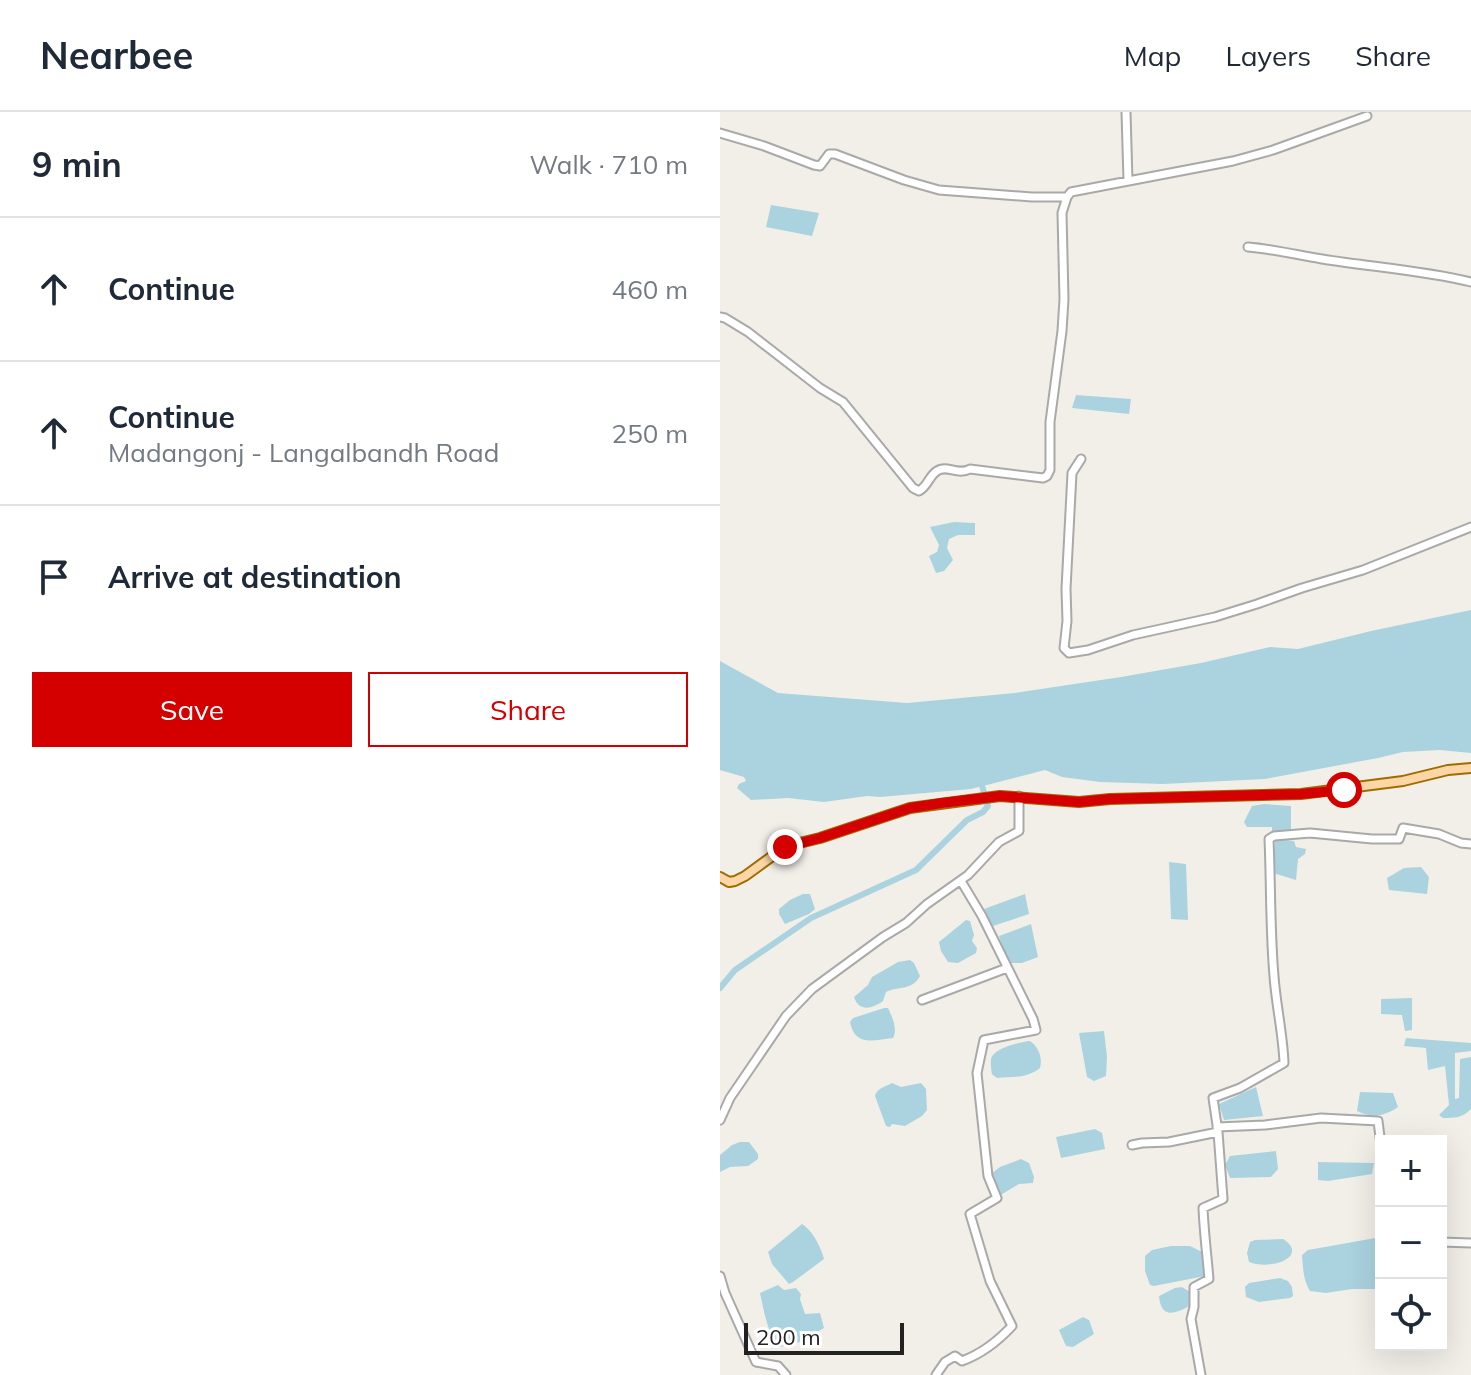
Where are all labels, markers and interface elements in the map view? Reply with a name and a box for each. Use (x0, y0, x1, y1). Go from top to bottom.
text: Nearbee (40, 31, 193, 79)
text: Map (1124, 38, 1181, 73)
text: Layers (1225, 38, 1311, 73)
text: Share (1355, 38, 1431, 73)
text: 9 min (32, 143, 122, 186)
text: Walk · 710 m (529, 148, 688, 181)
icon: ahead (32, 267, 76, 311)
text: Continue (108, 270, 235, 308)
text: 460 m (612, 273, 688, 306)
text: Continue (108, 398, 235, 436)
icon: ahead (32, 411, 76, 455)
text: 250 m (612, 417, 688, 450)
text: Madangonj - Langalbandh Road (108, 436, 499, 469)
icon: arrive (32, 555, 76, 599)
text: Arrive at destination (108, 558, 402, 596)
button: Save (32, 672, 352, 747)
button: Share (368, 672, 688, 747)
route start (1326, 772, 1362, 808)
route end (767, 829, 803, 865)
map controls (1375, 1135, 1447, 1351)
button: + (1375, 1135, 1447, 1207)
button: − (1375, 1207, 1447, 1279)
button: locate (1375, 1279, 1447, 1351)
scale bar (744, 1319, 904, 1355)
text: 200 m (756, 1323, 821, 1351)

